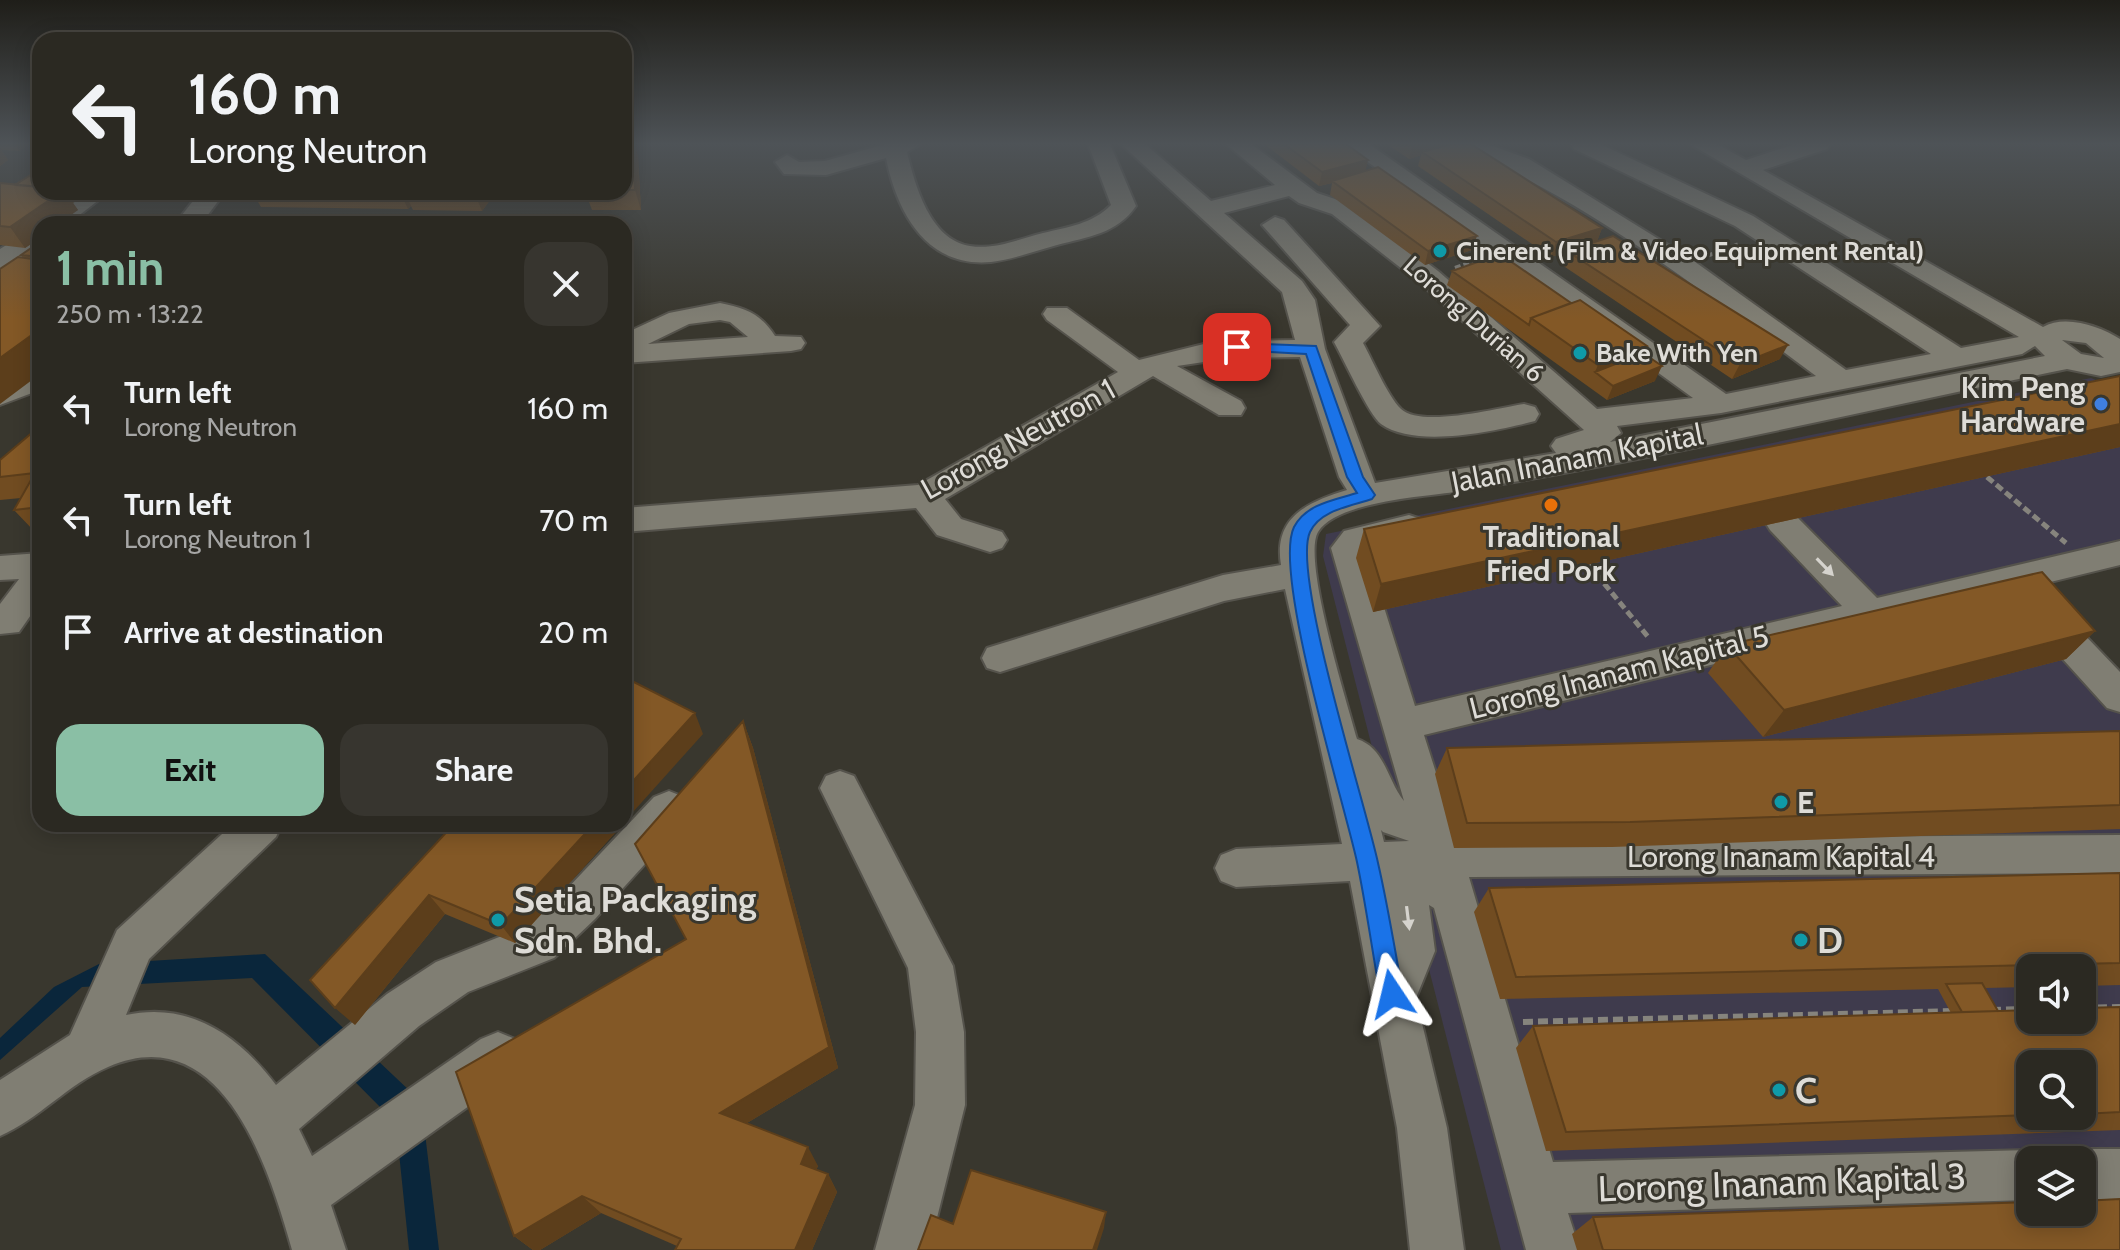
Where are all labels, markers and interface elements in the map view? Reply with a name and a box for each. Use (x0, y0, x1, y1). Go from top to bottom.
text: 160 m (188, 60, 341, 128)
icon: left (56, 64, 160, 168)
text: Lorong Neutron (188, 128, 427, 172)
place label: Cinerent (Film & Video Equipment Rental) (1456, 235, 1924, 267)
text: 1 min (56, 239, 164, 297)
button: close (524, 242, 608, 326)
marker: Cinerent (Film & Video Equipment Rental) (1431, 242, 1449, 260)
street label: Lorong Durian 6 (1397, 249, 1551, 389)
text: 250 m · 13:22 (56, 298, 204, 330)
pin (1203, 313, 1271, 381)
icon: arrive (1215, 325, 1259, 369)
place label: Bake With Yen (1596, 337, 1758, 369)
marker: Bake With Yen (1571, 344, 1589, 362)
place label: Kim Peng Hardware (1960, 369, 2085, 440)
street label: Lorong Neutron 1 (915, 370, 1121, 508)
text: Turn left (124, 374, 232, 411)
icon: left (56, 386, 100, 430)
text: 160 m (527, 390, 608, 427)
marker: Kim Peng Hardware (2092, 395, 2110, 413)
text: Lorong Neutron (124, 411, 297, 443)
street label: Jalan Inanam Kapital (1447, 415, 1706, 501)
text: Turn left (124, 486, 232, 523)
marker: Traditional Fried Pork (1542, 496, 1560, 514)
icon: left (56, 498, 100, 542)
text: 70 m (539, 502, 608, 539)
place label: Traditional Fried Pork (1482, 518, 1620, 589)
text: Lorong Neutron 1 (124, 523, 311, 555)
one-way arrow (1815, 557, 1834, 576)
icon: arrive (56, 610, 100, 654)
text: Arrive at destination (124, 614, 384, 651)
text: 20 m (538, 614, 608, 651)
street label: Lorong Inanam Kapital 5 (1466, 617, 1772, 727)
button: Exit (56, 724, 324, 816)
button: Share (340, 724, 608, 816)
place label: E (1797, 784, 1814, 821)
marker: E (1772, 793, 1790, 811)
street label: Lorong Inanam Kapital 4 (1627, 838, 1935, 875)
place label: Setia Packaging Sdn. Bhd. (514, 877, 756, 962)
one-way arrow (1401, 906, 1414, 931)
marker: Setia Packaging Sdn. Bhd. (489, 911, 507, 929)
place label: D (1817, 918, 1843, 962)
marker: D (1792, 931, 1810, 949)
position arrow (1350, 952, 1434, 1036)
map controls (2016, 954, 2096, 1226)
button: sound (2016, 954, 2096, 1034)
button: search (2016, 1050, 2096, 1130)
place label: C (1795, 1068, 1817, 1112)
marker: C (1770, 1081, 1788, 1099)
button: layers (2016, 1146, 2096, 1226)
street label: Lorong Inanam Kapital 3 (1597, 1154, 1967, 1210)

